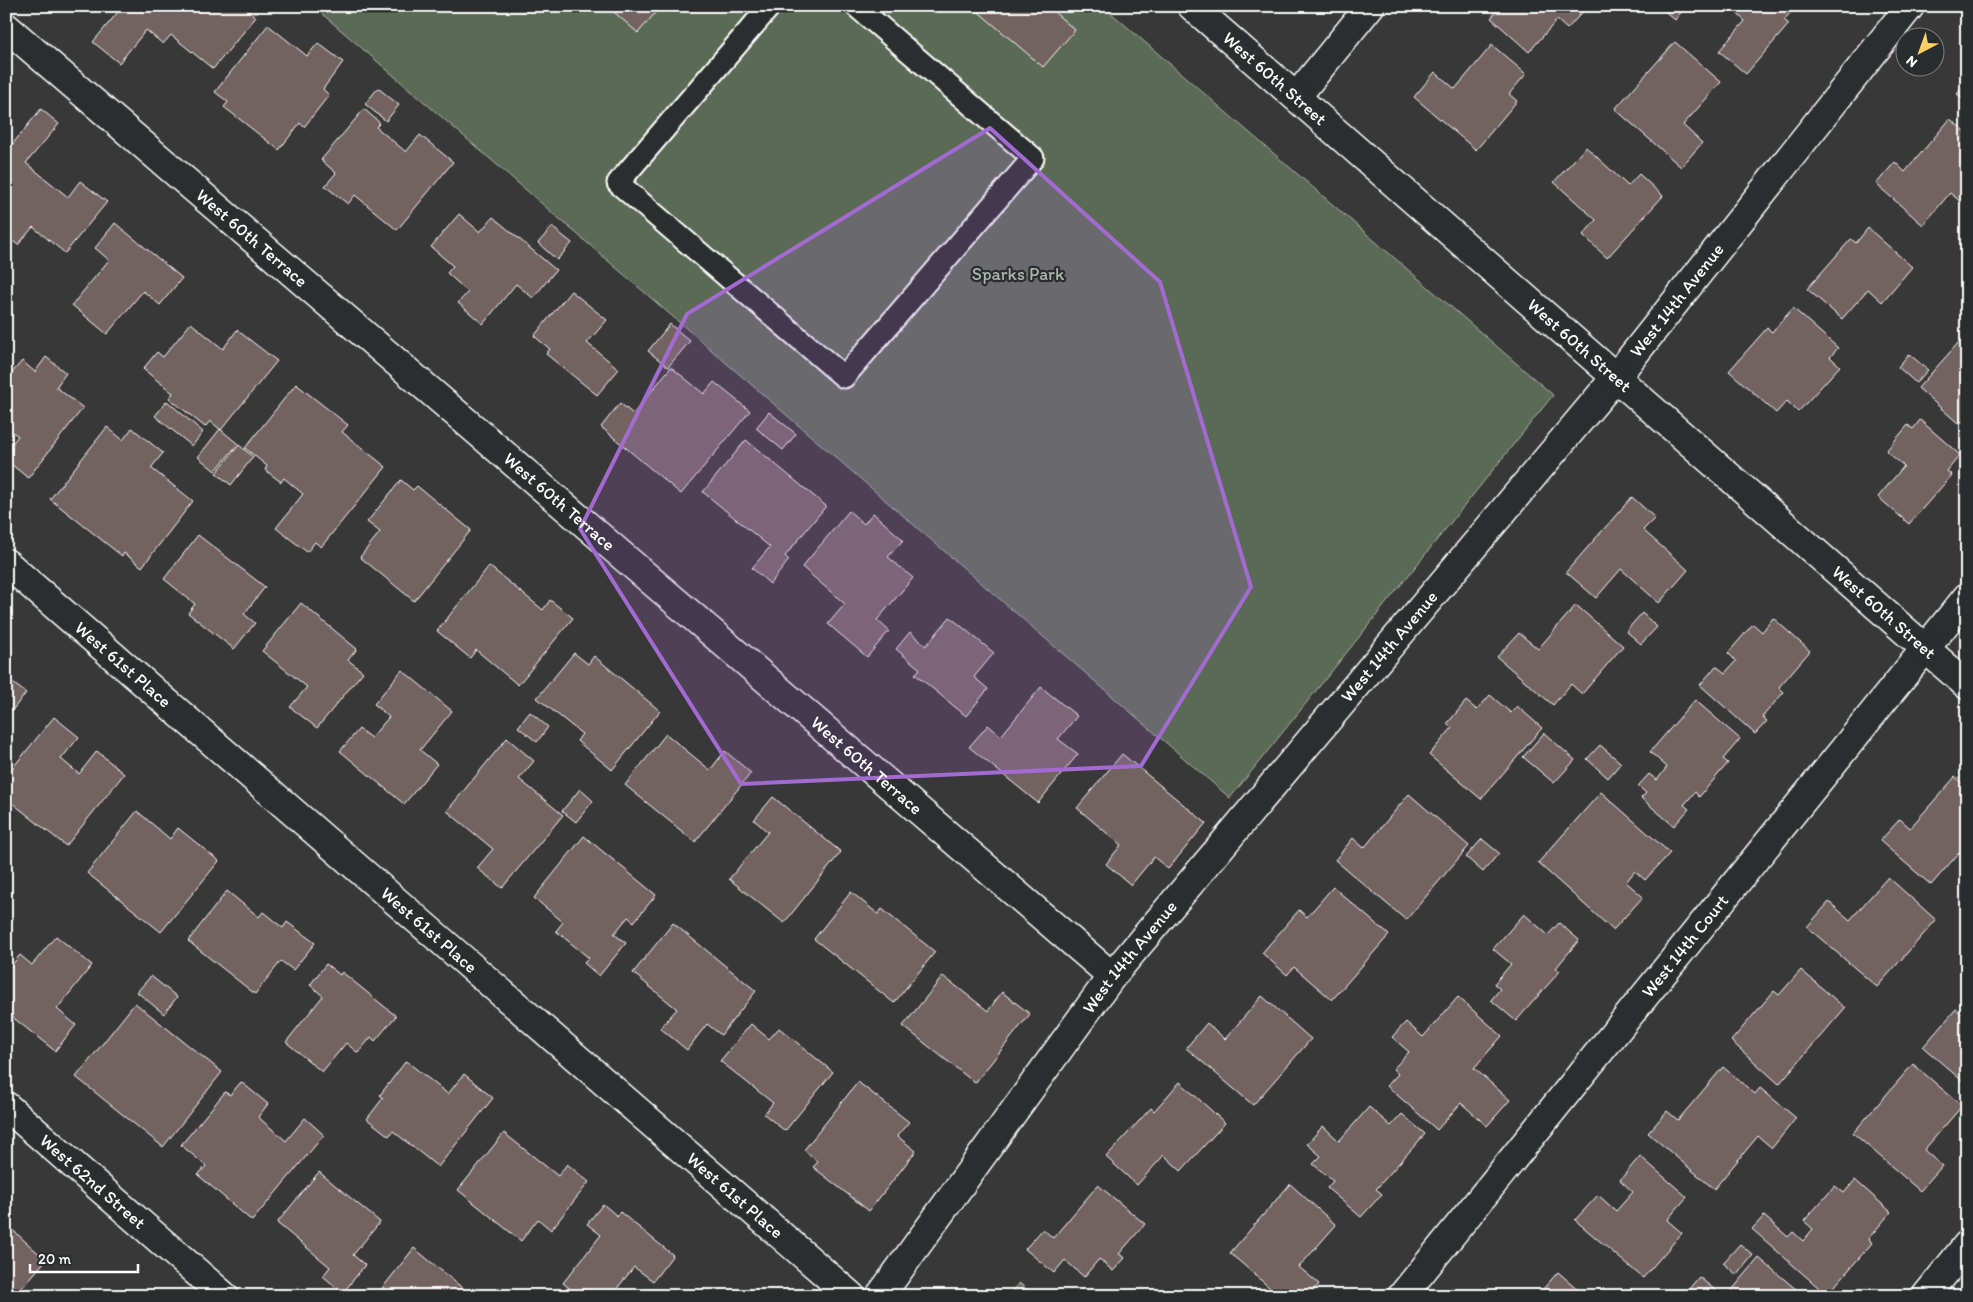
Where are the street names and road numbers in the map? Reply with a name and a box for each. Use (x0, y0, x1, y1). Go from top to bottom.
street label: West 60th Street (1218, 27, 1332, 130)
street label: West 60th Terrace (192, 184, 312, 292)
street label: West 14th Avenue (1625, 239, 1729, 362)
street label: West 60th Street (1523, 294, 1636, 397)
street label: West 60th Terrace (499, 448, 620, 556)
street label: West 60th Street (1827, 561, 1941, 664)
street label: West 14th Avenue (1336, 586, 1443, 707)
street label: West 61st Place (70, 617, 176, 712)
street label: West 60th Terrace (806, 711, 927, 819)
street label: West 61st Place (376, 882, 482, 978)
street label: West 14th Court (1637, 890, 1733, 1002)
street label: West 14th Avenue (1077, 896, 1182, 1018)
street label: West 62nd Street (35, 1129, 150, 1234)
street label: West 61st Place (682, 1147, 788, 1243)

